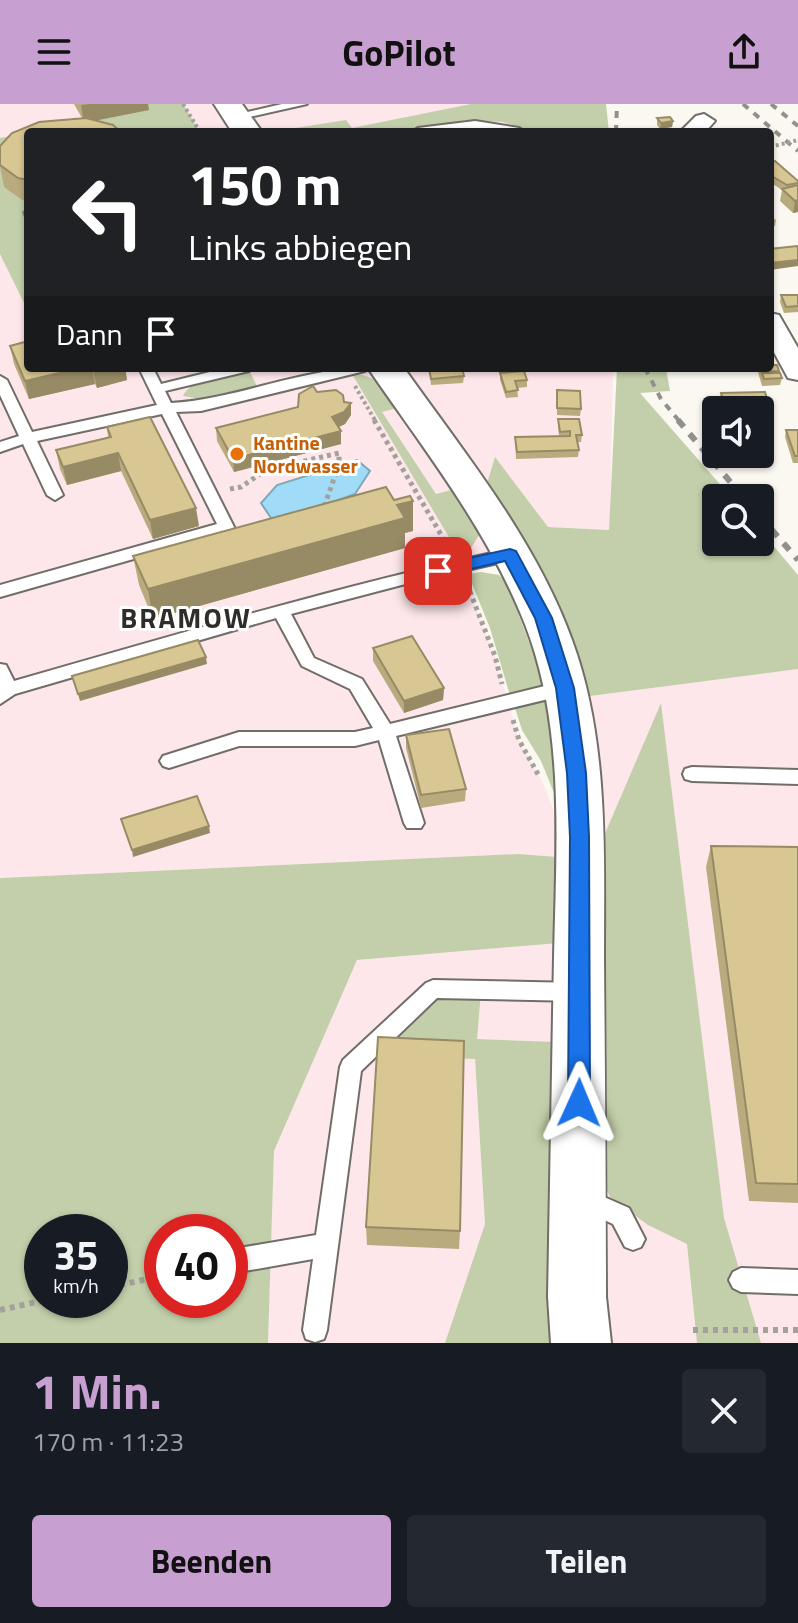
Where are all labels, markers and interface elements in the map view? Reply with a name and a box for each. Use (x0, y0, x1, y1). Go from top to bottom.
text: GoPilot (342, 25, 456, 80)
icon: menu (32, 30, 76, 74)
icon: share (722, 30, 766, 74)
text: 150 m (188, 142, 341, 227)
icon: left (56, 160, 160, 264)
text: Links abbiegen (188, 219, 412, 274)
text: Dann (56, 311, 123, 357)
icon: arrive (139, 312, 183, 356)
map controls (702, 396, 774, 556)
button: sound (702, 396, 774, 468)
place label: Kantine Nordwasser (253, 427, 359, 481)
marker: Kantine Nordwasser (228, 445, 246, 463)
button: search (702, 484, 774, 556)
pin (404, 537, 472, 605)
icon: arrive (416, 549, 460, 593)
district label: BRAMOW (120, 596, 252, 639)
position arrow (537, 1061, 621, 1145)
speed limit sign: 40 (144, 1214, 248, 1318)
text: 35 (54, 1225, 98, 1286)
text: km/h (53, 1270, 99, 1301)
text: 1 Min. (32, 1355, 162, 1428)
button: close (682, 1369, 766, 1453)
text: 170 m · 11:23 (32, 1422, 184, 1461)
button: Beenden (32, 1515, 391, 1607)
button: Teilen (407, 1515, 766, 1607)

